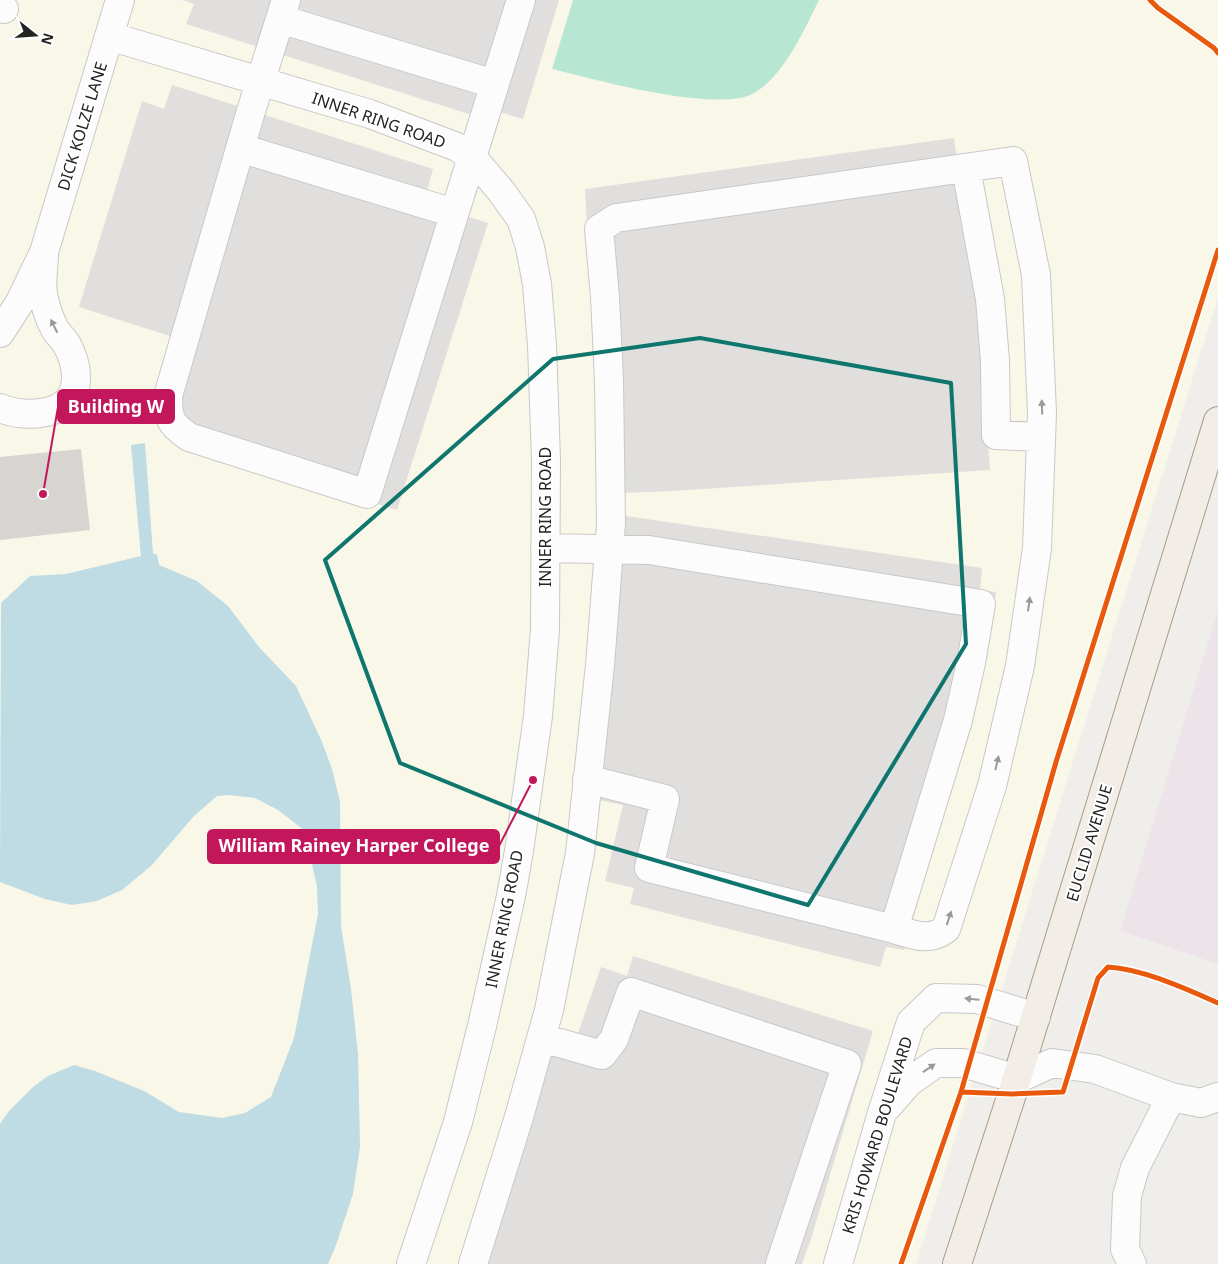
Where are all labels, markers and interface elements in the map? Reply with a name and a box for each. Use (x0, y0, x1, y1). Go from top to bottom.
north arrow (10, 10, 60, 60)
text: N (37, 31, 59, 47)
street label: DICK KOLZE LANE (52, 59, 112, 193)
street label: INNER RING ROAD (309, 87, 449, 153)
one-way arrow (50, 318, 58, 333)
callout: Building W (58, 390, 174, 423)
text: Building W (68, 394, 165, 418)
one-way arrow (1038, 399, 1046, 415)
street label: INNER RING ROAD (534, 447, 556, 587)
one-way arrow (1025, 596, 1033, 612)
one-way arrow (993, 756, 1001, 771)
street label: EUCLID AVENUE (1061, 782, 1117, 904)
callout: William Rainey Harper College (208, 830, 499, 863)
text: William Rainey Harper College (219, 833, 489, 857)
street label: INNER RING ROAD (480, 848, 528, 990)
one-way arrow (946, 911, 954, 926)
one-way arrow (964, 995, 980, 1003)
street label: KRIS HOWARD BOULEVARD (836, 1034, 918, 1236)
one-way arrow (922, 1063, 936, 1073)

